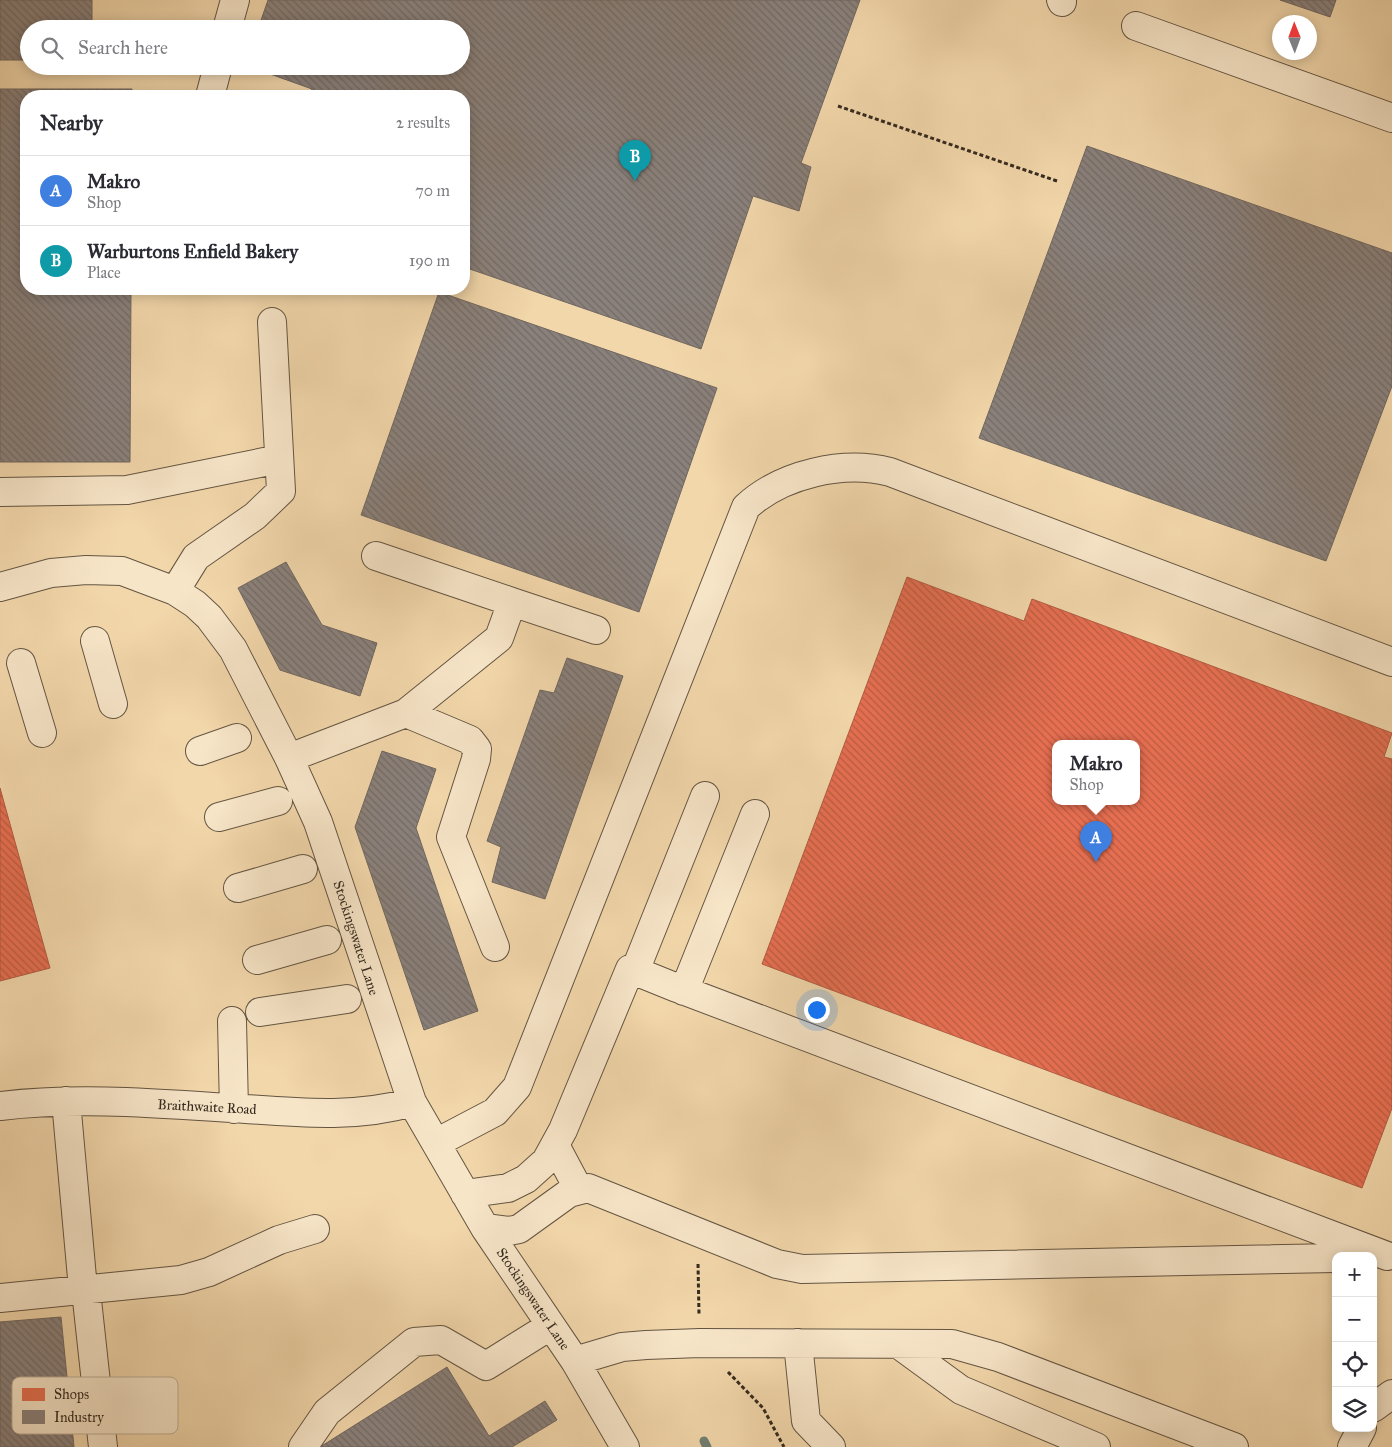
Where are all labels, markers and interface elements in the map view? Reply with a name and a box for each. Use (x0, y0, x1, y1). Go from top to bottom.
north arrow (1272, 15, 1317, 60)
search box (20, 20, 470, 75)
icon: search (38, 34, 66, 62)
text: Search here (78, 36, 168, 59)
text: Nearby (40, 110, 103, 136)
text: 2 results (396, 113, 450, 132)
pin: B (619, 140, 651, 181)
text: Makro (87, 170, 140, 193)
text: A (51, 181, 61, 200)
text: 70 m (415, 181, 450, 200)
text: Shop (87, 193, 121, 212)
text: Warburtons Enfield Bakery (87, 240, 298, 263)
text: B (51, 251, 61, 270)
text: 190 m (409, 251, 450, 270)
text: Place (87, 263, 121, 282)
popup (1052, 740, 1140, 805)
text: Makro (1069, 752, 1123, 775)
text: Shop (1069, 775, 1104, 794)
pin: A (1080, 821, 1112, 862)
street label: Stockingswater Lane (329, 879, 383, 998)
your location (804, 997, 830, 1023)
street label: Braithwaite Road (157, 1096, 257, 1118)
street label: Stockingswater Lane (493, 1245, 574, 1353)
map controls (1332, 1252, 1377, 1432)
button: + (1332, 1252, 1377, 1297)
button: − (1332, 1297, 1377, 1342)
button: locate (1332, 1342, 1377, 1387)
legend (12, 1377, 178, 1434)
text: Shops (54, 1386, 89, 1403)
button: layers (1332, 1387, 1377, 1432)
text: Industry (54, 1409, 104, 1426)

